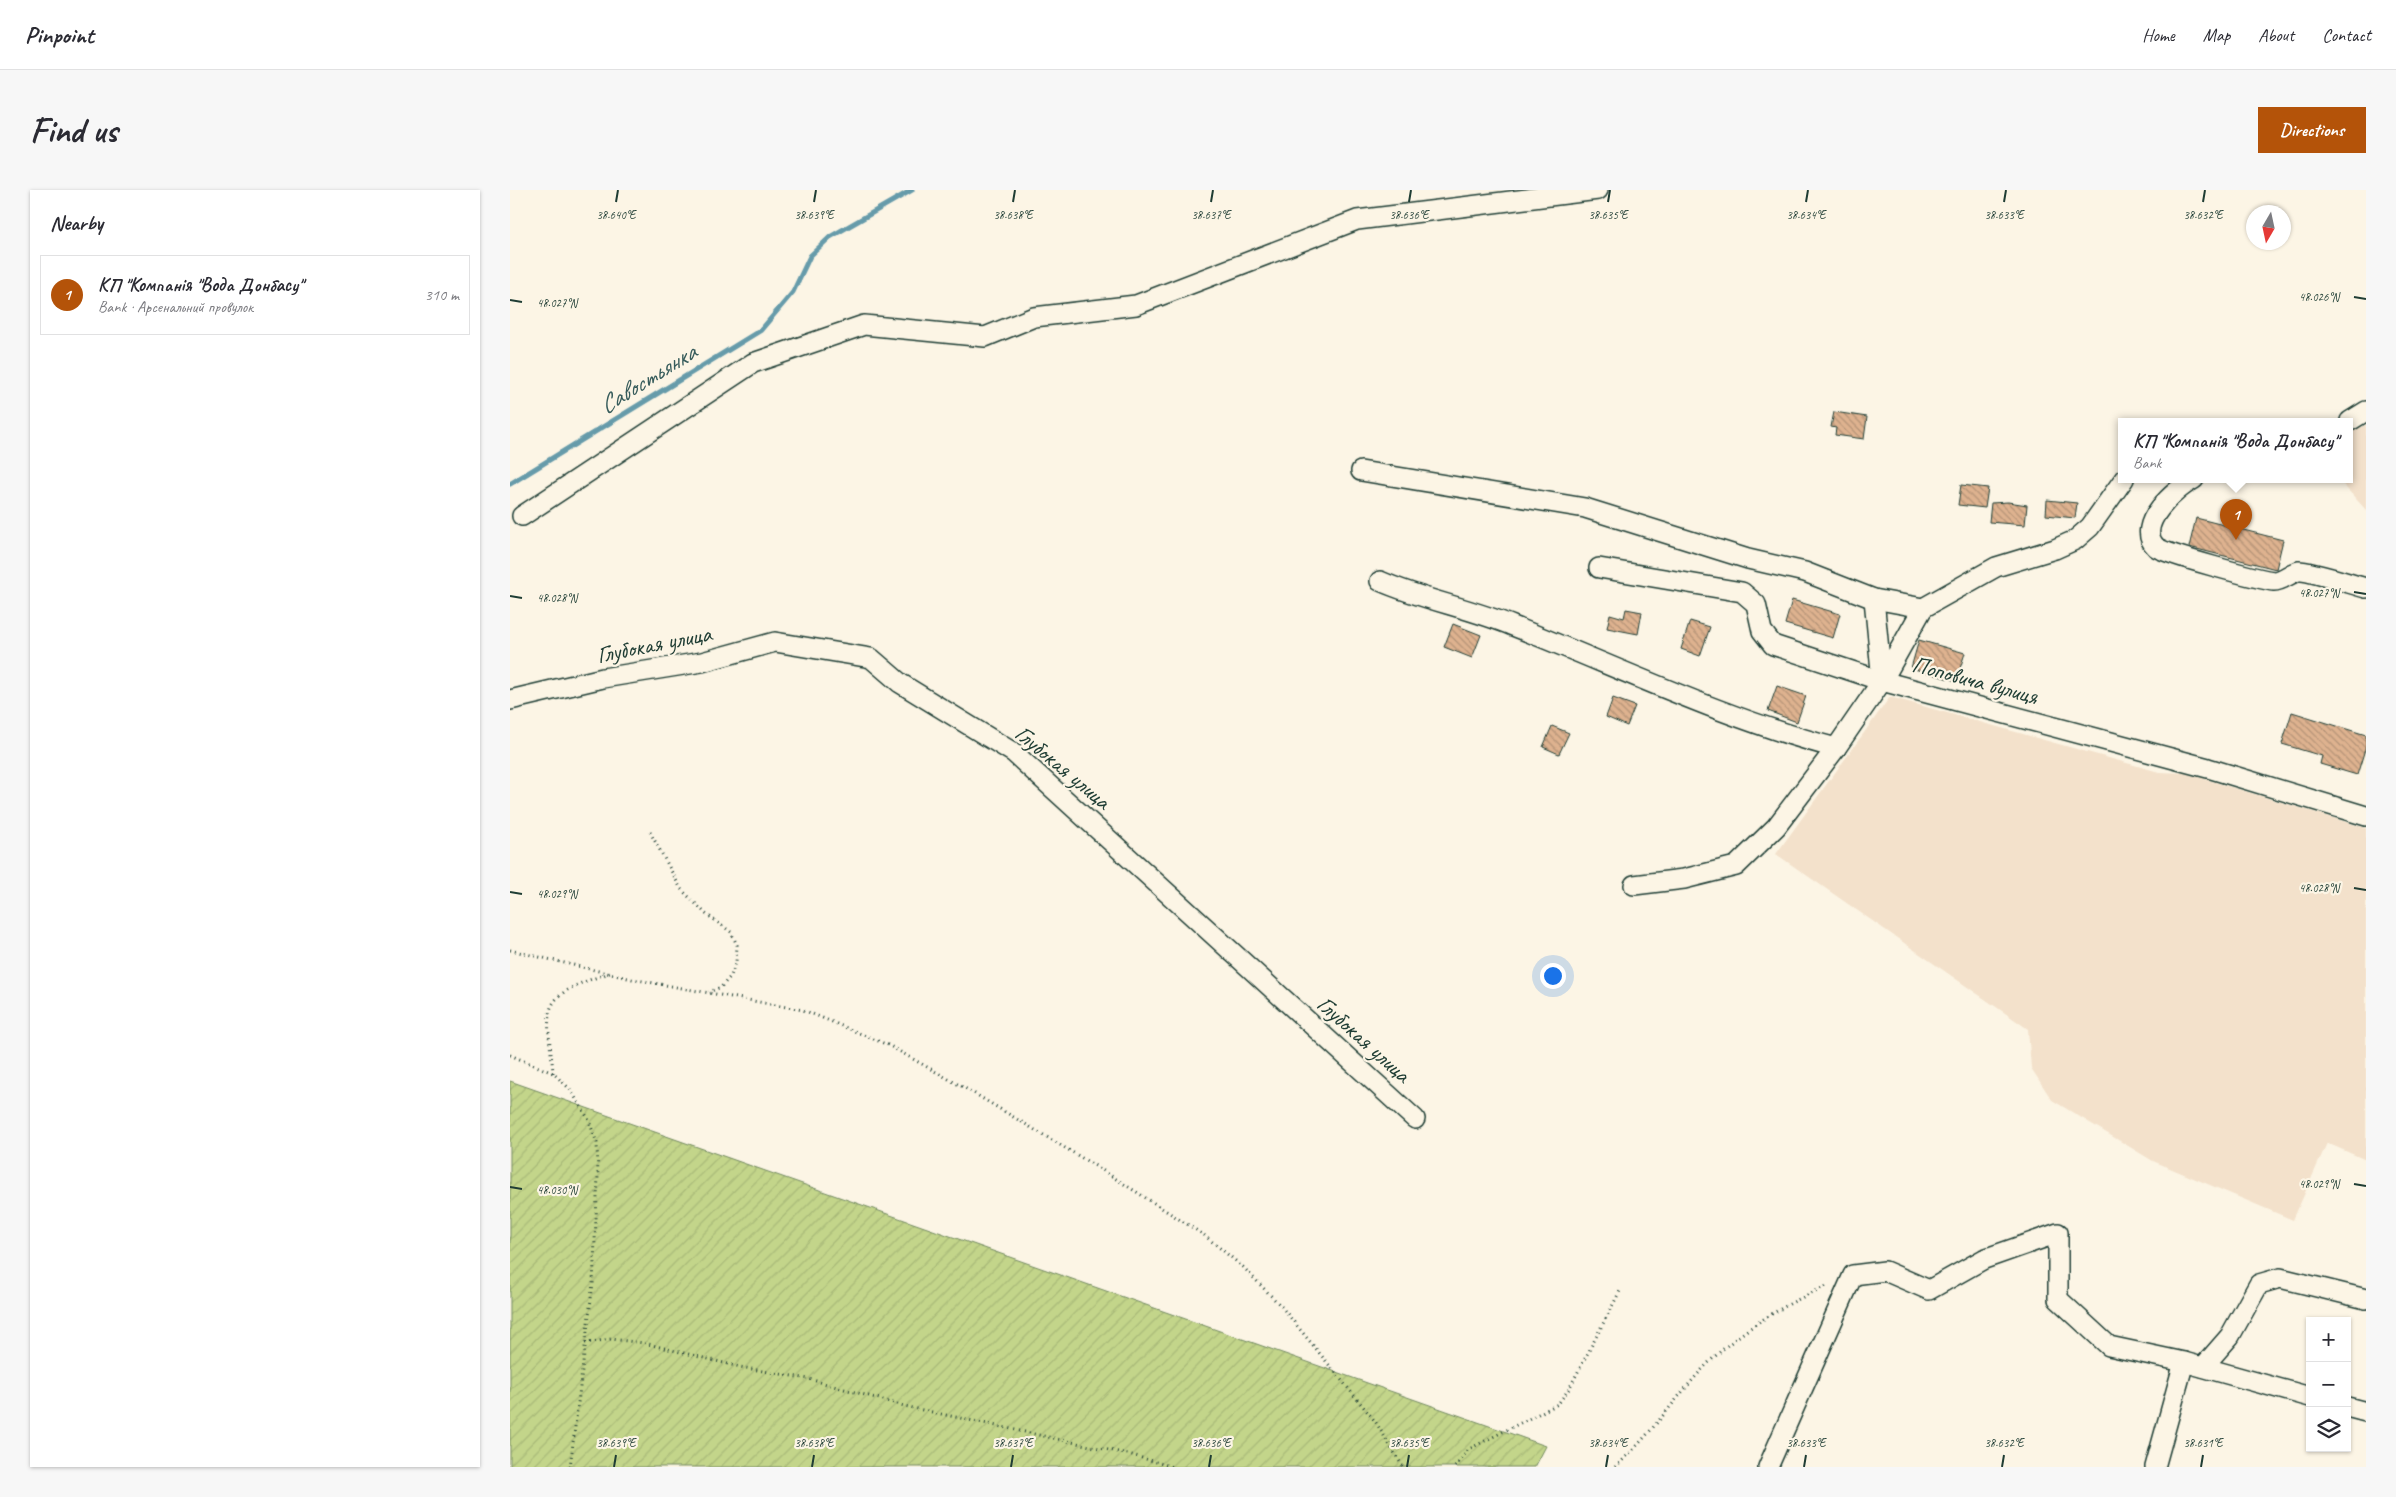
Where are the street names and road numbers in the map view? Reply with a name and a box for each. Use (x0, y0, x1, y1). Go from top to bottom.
street label: Глубокая улица (594, 618, 715, 670)
street label: Поповича вулиця (1909, 649, 2042, 712)
street label: Глубокая улица (1009, 718, 1118, 817)
street label: Глубокая улица (1311, 989, 1418, 1090)

